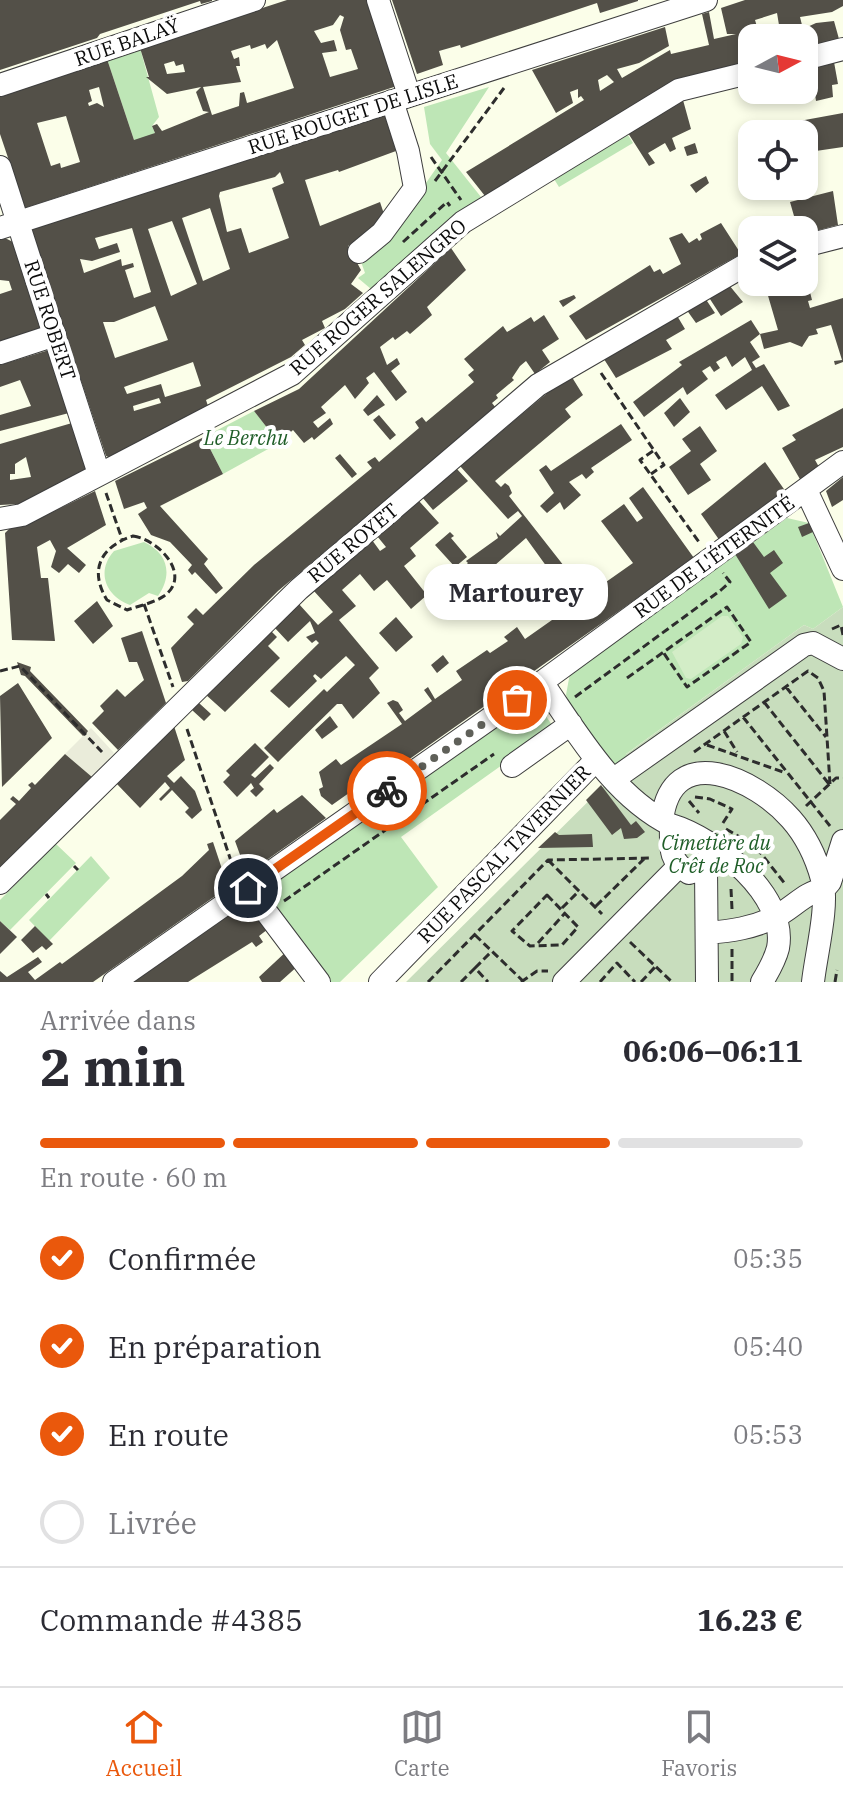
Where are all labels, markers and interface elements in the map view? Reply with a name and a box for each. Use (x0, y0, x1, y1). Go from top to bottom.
street label: RUE BALAŸ (71, 11, 183, 72)
north arrow (738, 24, 818, 104)
map controls (738, 24, 818, 296)
street label: RUE ROUGET DE LISLE (244, 67, 461, 160)
button: locate (738, 120, 818, 200)
street label: RUE ROGER SALENGRO (284, 212, 472, 381)
button: layers (738, 216, 818, 296)
street label: RUE ROBERT (18, 256, 83, 384)
park label: Le Berchu (203, 424, 289, 451)
street label: RUE DE L'ÉTERNITÉ (628, 489, 800, 624)
street label: RUE ROYET (302, 497, 404, 589)
callout: Martourey (425, 564, 609, 620)
text: Martourey (448, 575, 584, 609)
pin (483, 666, 551, 734)
icon: bag (495, 678, 539, 722)
courier (347, 751, 427, 831)
street label: RUE PASCAL TAVERNIER (411, 758, 597, 949)
icon: bike (365, 769, 409, 813)
park label: Cimetière du Crêt de Roc (661, 829, 771, 879)
pin (214, 854, 282, 922)
icon: home (226, 866, 270, 910)
text: Arrivée dans (40, 1003, 196, 1037)
text: 06:06–06:11 (623, 1031, 803, 1070)
text: 2 min (40, 1033, 186, 1100)
text: En route · 60 m (40, 1160, 227, 1194)
icon: check (40, 1236, 84, 1280)
text: Confirmée (108, 1239, 256, 1278)
text: 05:35 (733, 1241, 803, 1275)
icon: check (40, 1324, 84, 1368)
text: En préparation (108, 1327, 322, 1366)
text: 05:40 (733, 1329, 803, 1363)
icon: check (40, 1412, 84, 1456)
text: En route (108, 1415, 229, 1454)
text: 05:53 (733, 1417, 803, 1451)
text: Livrée (108, 1503, 197, 1542)
text: Commande #4385 (40, 1600, 303, 1639)
text: 16.23 € (697, 1600, 803, 1639)
tab: Accueil (106, 1705, 182, 1782)
tab: Carte (394, 1705, 450, 1782)
tab: Favoris (661, 1705, 737, 1782)

